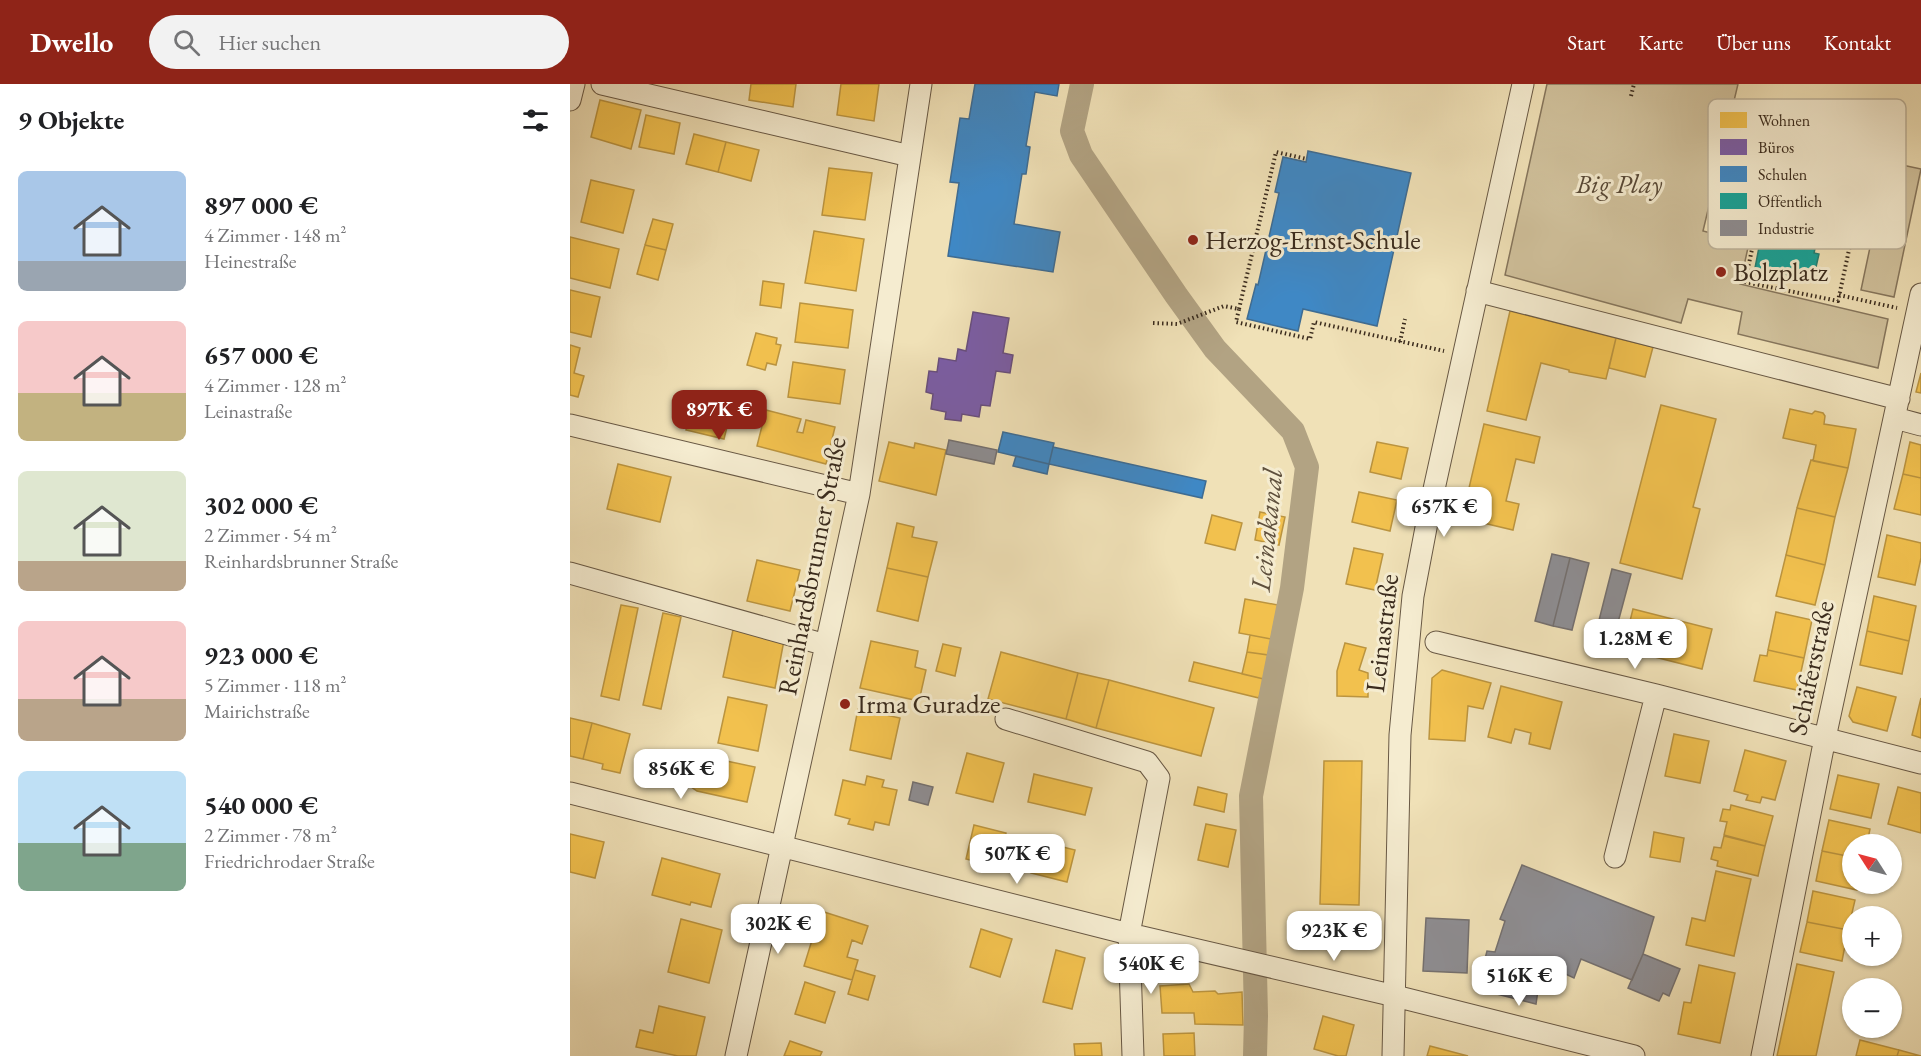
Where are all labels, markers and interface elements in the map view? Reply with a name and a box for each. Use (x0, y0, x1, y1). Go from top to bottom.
search box (149, 15, 569, 69)
text: Dwello (30, 24, 113, 60)
icon: search (170, 26, 203, 59)
text: Hier suchen (218, 28, 321, 57)
text: Start (1567, 29, 1606, 56)
text: Karte (1639, 29, 1683, 56)
text: Über uns (1716, 29, 1791, 56)
text: Kontakt (1824, 29, 1891, 56)
legend (1708, 99, 1906, 249)
text: 9 Objekte (18, 103, 124, 137)
icon: filters (519, 104, 552, 137)
text: Wohnen (1758, 110, 1811, 131)
text: Büros (1758, 137, 1794, 158)
text: Schulen (1758, 164, 1808, 185)
park label: Big Play (1575, 166, 1662, 201)
text: 897 000 € (204, 188, 318, 222)
text: Öffentlich (1758, 191, 1822, 212)
icon: home (66, 195, 138, 267)
text: Industrie (1758, 218, 1814, 239)
text: 4 Zimmer · 148 m² (204, 222, 347, 248)
place label: Herzog-Ernst-Schule (1205, 222, 1421, 257)
marker: Herzog-Ernst-Schule (1186, 233, 1200, 247)
text: Heinestraße (204, 248, 297, 274)
place label: Bolzplatz (1733, 254, 1829, 289)
marker: Bolzplatz (1714, 265, 1728, 279)
text: 657 000 € (204, 338, 318, 372)
icon: home (66, 345, 138, 417)
text: 4 Zimmer · 128 m² (204, 372, 347, 398)
pin: 897K € (670, 390, 768, 441)
text: 897K € (686, 396, 752, 422)
text: Leinastraße (204, 398, 292, 424)
street label: Reinhardsbrunner Straße (769, 434, 854, 698)
water label: Leinakanal (1242, 466, 1290, 594)
pin: 657K € (1395, 487, 1493, 538)
text: 302 000 € (204, 488, 318, 522)
text: 657K € (1411, 493, 1477, 519)
icon: home (66, 495, 138, 567)
text: 2 Zimmer · 54 m² (204, 522, 337, 548)
text: Reinhardsbrunner Straße (204, 548, 398, 574)
street label: Leinastraße (1357, 572, 1406, 694)
street label: Schäferstraße (1779, 597, 1842, 738)
pin: 1.28M € (1580, 619, 1690, 670)
text: 1.28M € (1598, 625, 1672, 651)
text: 923 000 € (204, 638, 318, 672)
icon: home (66, 645, 138, 717)
text: 5 Zimmer · 118 m² (204, 672, 347, 698)
place label: Irma Guradze (857, 686, 1000, 721)
marker: Irma Guradze (838, 697, 852, 711)
text: Mairichstraße (204, 698, 310, 724)
pin: 856K € (632, 749, 730, 800)
text: 856K € (648, 755, 714, 781)
text: 540 000 € (204, 788, 318, 822)
icon: home (66, 795, 138, 867)
text: 2 Zimmer · 78 m² (204, 822, 337, 848)
pin: 507K € (968, 834, 1066, 885)
north arrow (1842, 834, 1902, 894)
map controls (1842, 834, 1902, 1038)
text: 507K € (984, 840, 1050, 866)
text: Friedrichrodaer Straße (204, 848, 375, 874)
pin: 302K € (729, 904, 827, 955)
button: + (1842, 906, 1902, 966)
text: 302K € (745, 910, 811, 936)
pin: 923K € (1285, 911, 1383, 962)
text: 923K € (1301, 917, 1367, 943)
pin: 540K € (1102, 944, 1200, 995)
text: 540K € (1118, 950, 1184, 976)
pin: 516K € (1470, 956, 1568, 1007)
text: 516K € (1486, 962, 1552, 988)
button: − (1842, 978, 1902, 1038)

